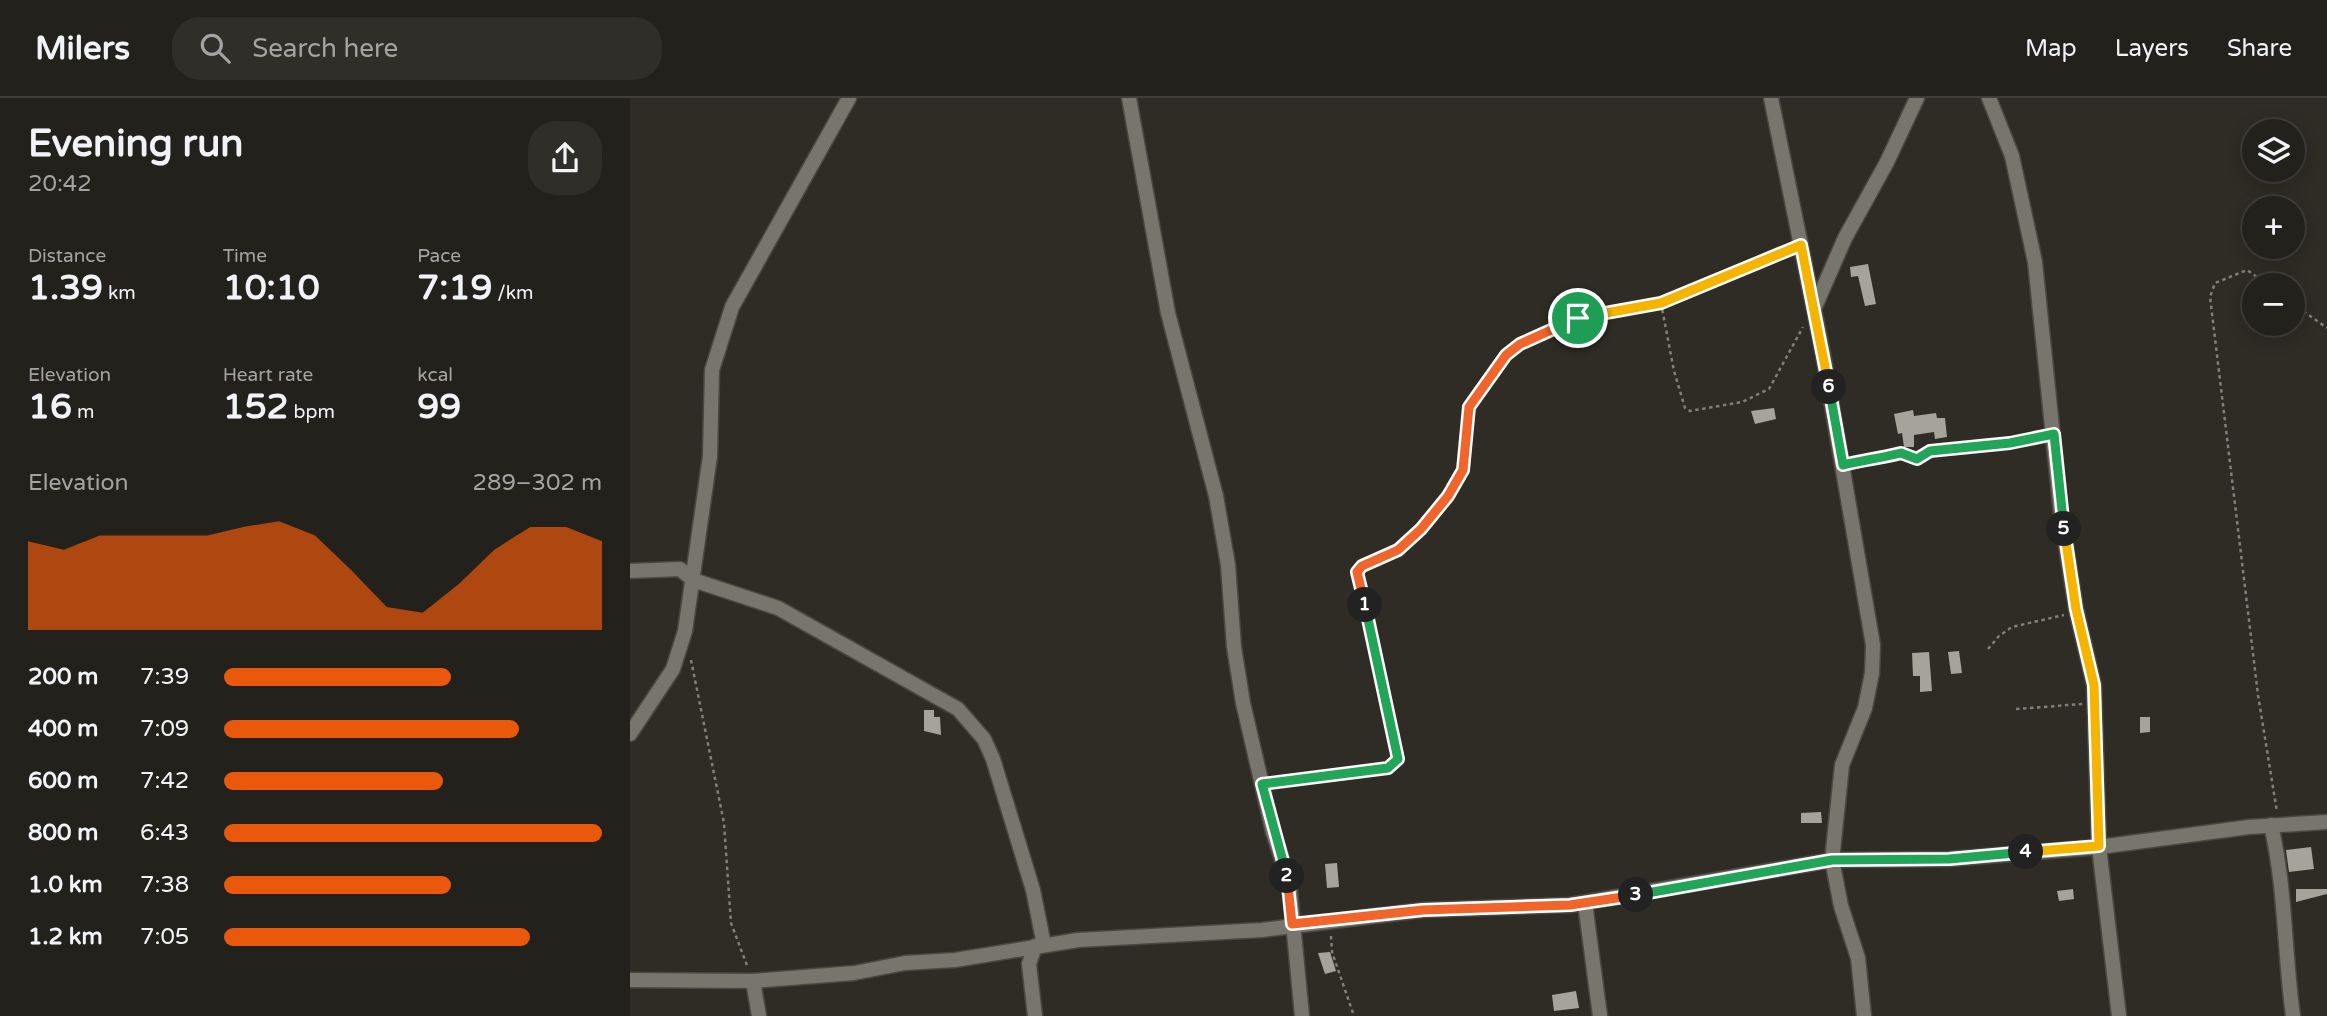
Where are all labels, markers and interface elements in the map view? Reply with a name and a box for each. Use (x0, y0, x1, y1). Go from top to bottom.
search box (172, 17, 662, 80)
text: Milers (35, 29, 130, 68)
icon: search (196, 29, 234, 67)
text: Search here (252, 33, 398, 64)
text: Map (2025, 34, 2077, 63)
text: Layers (2115, 34, 2189, 63)
text: Share (2227, 34, 2292, 63)
map controls (2242, 119, 2305, 336)
button: layers (2242, 119, 2305, 182)
text: Evening run (28, 121, 243, 167)
button: share (528, 121, 602, 195)
text: 20:42 (28, 170, 92, 198)
button: + (2242, 196, 2305, 259)
text: Distance (28, 245, 106, 267)
text: Time (223, 245, 267, 267)
text: Pace (417, 245, 461, 267)
text: 1.39 (28, 267, 103, 309)
text: 10:10 (223, 267, 320, 309)
text: 7:19 (417, 267, 492, 309)
button: − (2242, 273, 2305, 336)
text: km (103, 282, 136, 304)
text: /km (492, 282, 534, 304)
pin (1548, 288, 1608, 348)
icon: arrive (1559, 299, 1597, 337)
text: Elevation (28, 364, 111, 386)
text: Heart rate (223, 364, 313, 386)
text: kcal (417, 364, 453, 386)
pin: 6 (1812, 370, 1846, 404)
text: 6 (1823, 375, 1834, 397)
text: 16 (28, 386, 72, 428)
text: 152 (223, 386, 289, 428)
text: 99 (417, 386, 461, 428)
text: m (72, 401, 94, 423)
text: bpm (289, 401, 335, 423)
text: Elevation (28, 469, 129, 497)
text: 289–302 m (473, 469, 602, 497)
pin: 5 (2046, 512, 2082, 546)
text: 5 (2058, 517, 2069, 539)
pin: 1 (1348, 588, 1382, 622)
text: 1 (1359, 593, 1370, 615)
text: 200 m (28, 663, 98, 691)
text: 7:39 (140, 663, 189, 691)
text: 400 m (28, 715, 98, 743)
text: 7:09 (140, 715, 189, 743)
text: 600 m (28, 767, 98, 795)
text: 7:42 (140, 767, 189, 795)
text: 800 m (28, 819, 98, 847)
text: 6:43 (140, 819, 189, 847)
pin: 4 (2008, 834, 2044, 870)
text: 4 (2020, 840, 2031, 862)
pin: 2 (1270, 858, 1304, 894)
text: 2 (1281, 864, 1292, 886)
text: 1.0 km (28, 871, 103, 899)
text: 7:38 (140, 871, 189, 899)
pin: 3 (1618, 878, 1654, 912)
text: 3 (1630, 883, 1641, 905)
text: 1.2 km (28, 923, 103, 951)
text: 7:05 (140, 923, 189, 951)

